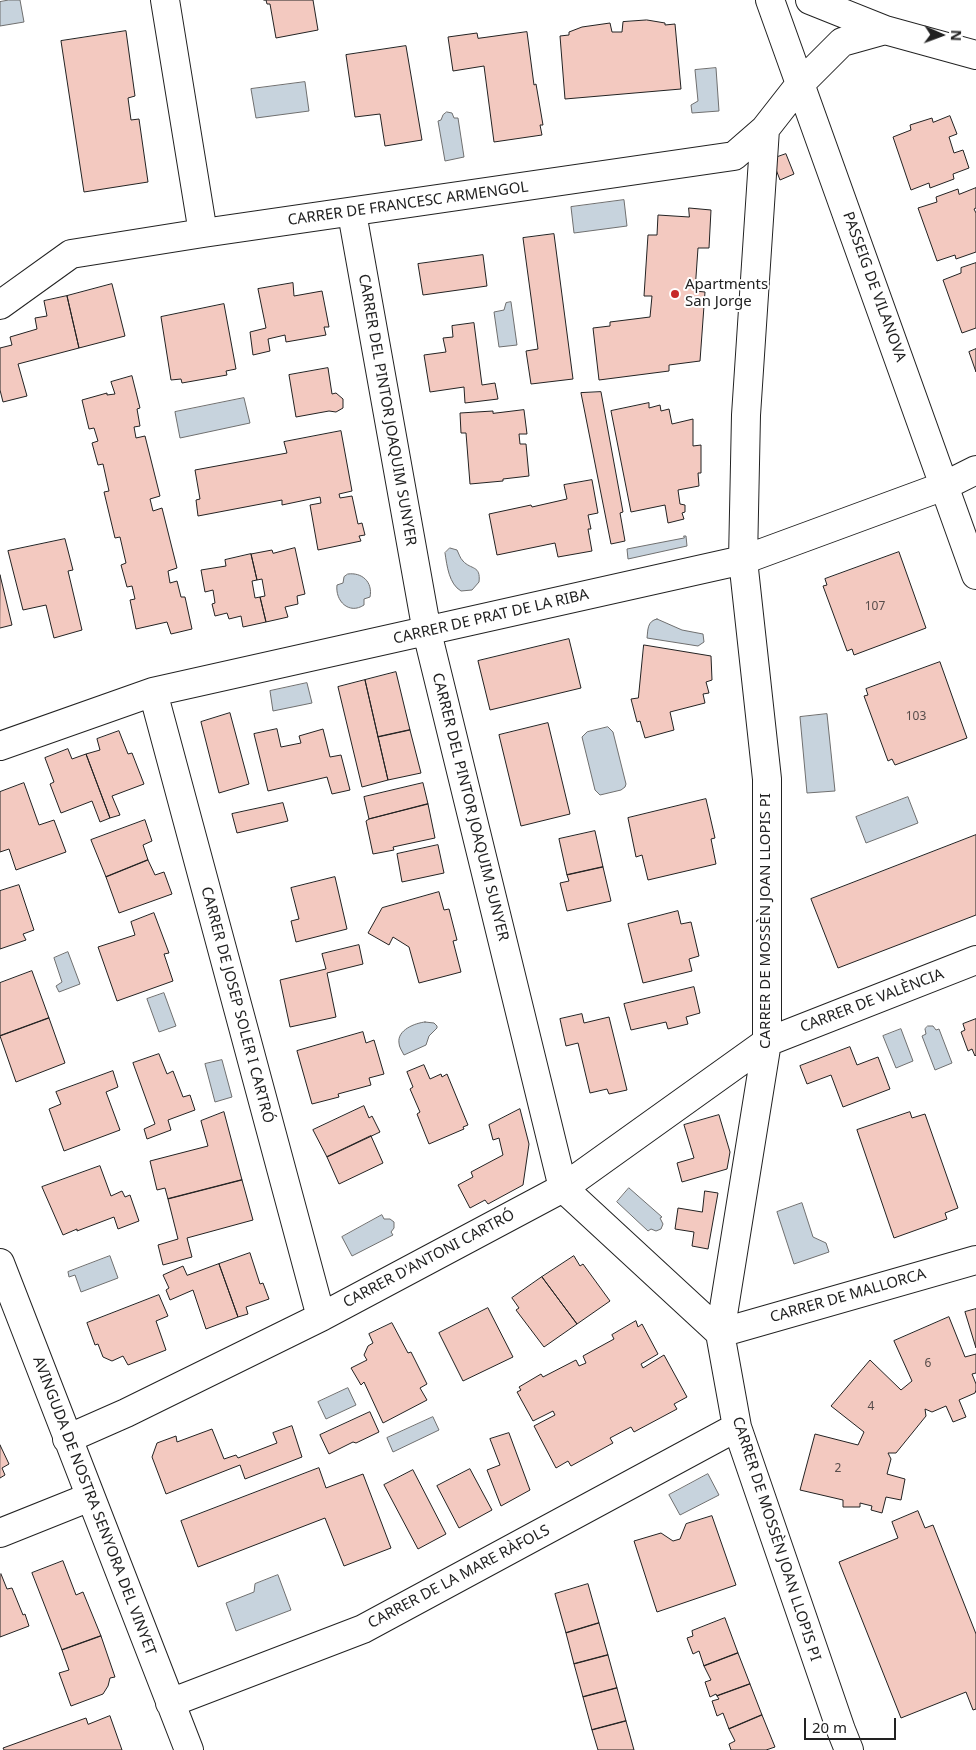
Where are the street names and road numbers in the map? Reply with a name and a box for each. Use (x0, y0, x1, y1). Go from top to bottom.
street label: CARRER DE FRANCESC ARMENGOL (287, 178, 529, 230)
street label: PASSEIG DE VILANOVA (838, 210, 910, 364)
street label: CARRER DEL PINTOR JOAQUIM SUNYER (354, 273, 420, 547)
street label: CARRER DE PRAT DE LA RIBA (392, 586, 590, 648)
street label: CARRER DEL PINTOR JOAQUIM SUNYER (428, 671, 512, 943)
street label: CARRER DE MOSSÈN JOAN LLOPIS PI (757, 793, 775, 1049)
street label: CARRER DE JOSEP SOLER I CARTRÓ (197, 885, 277, 1125)
street label: CARRER DE VALÈNCIA (798, 965, 946, 1037)
street label: CARRER D'ANTONI CARTRÓ (340, 1206, 518, 1312)
street label: CARRER DE MALLORCA (768, 1265, 928, 1327)
street label: AVINGUDA DE NOSTRA SENYORA DEL VINYET (29, 1354, 159, 1658)
street label: CARRER DE MOSSÈN JOAN LLOPIS PI (728, 1415, 824, 1663)
street label: CARRER DE LA MARE RÀFOLS (365, 1521, 553, 1633)

